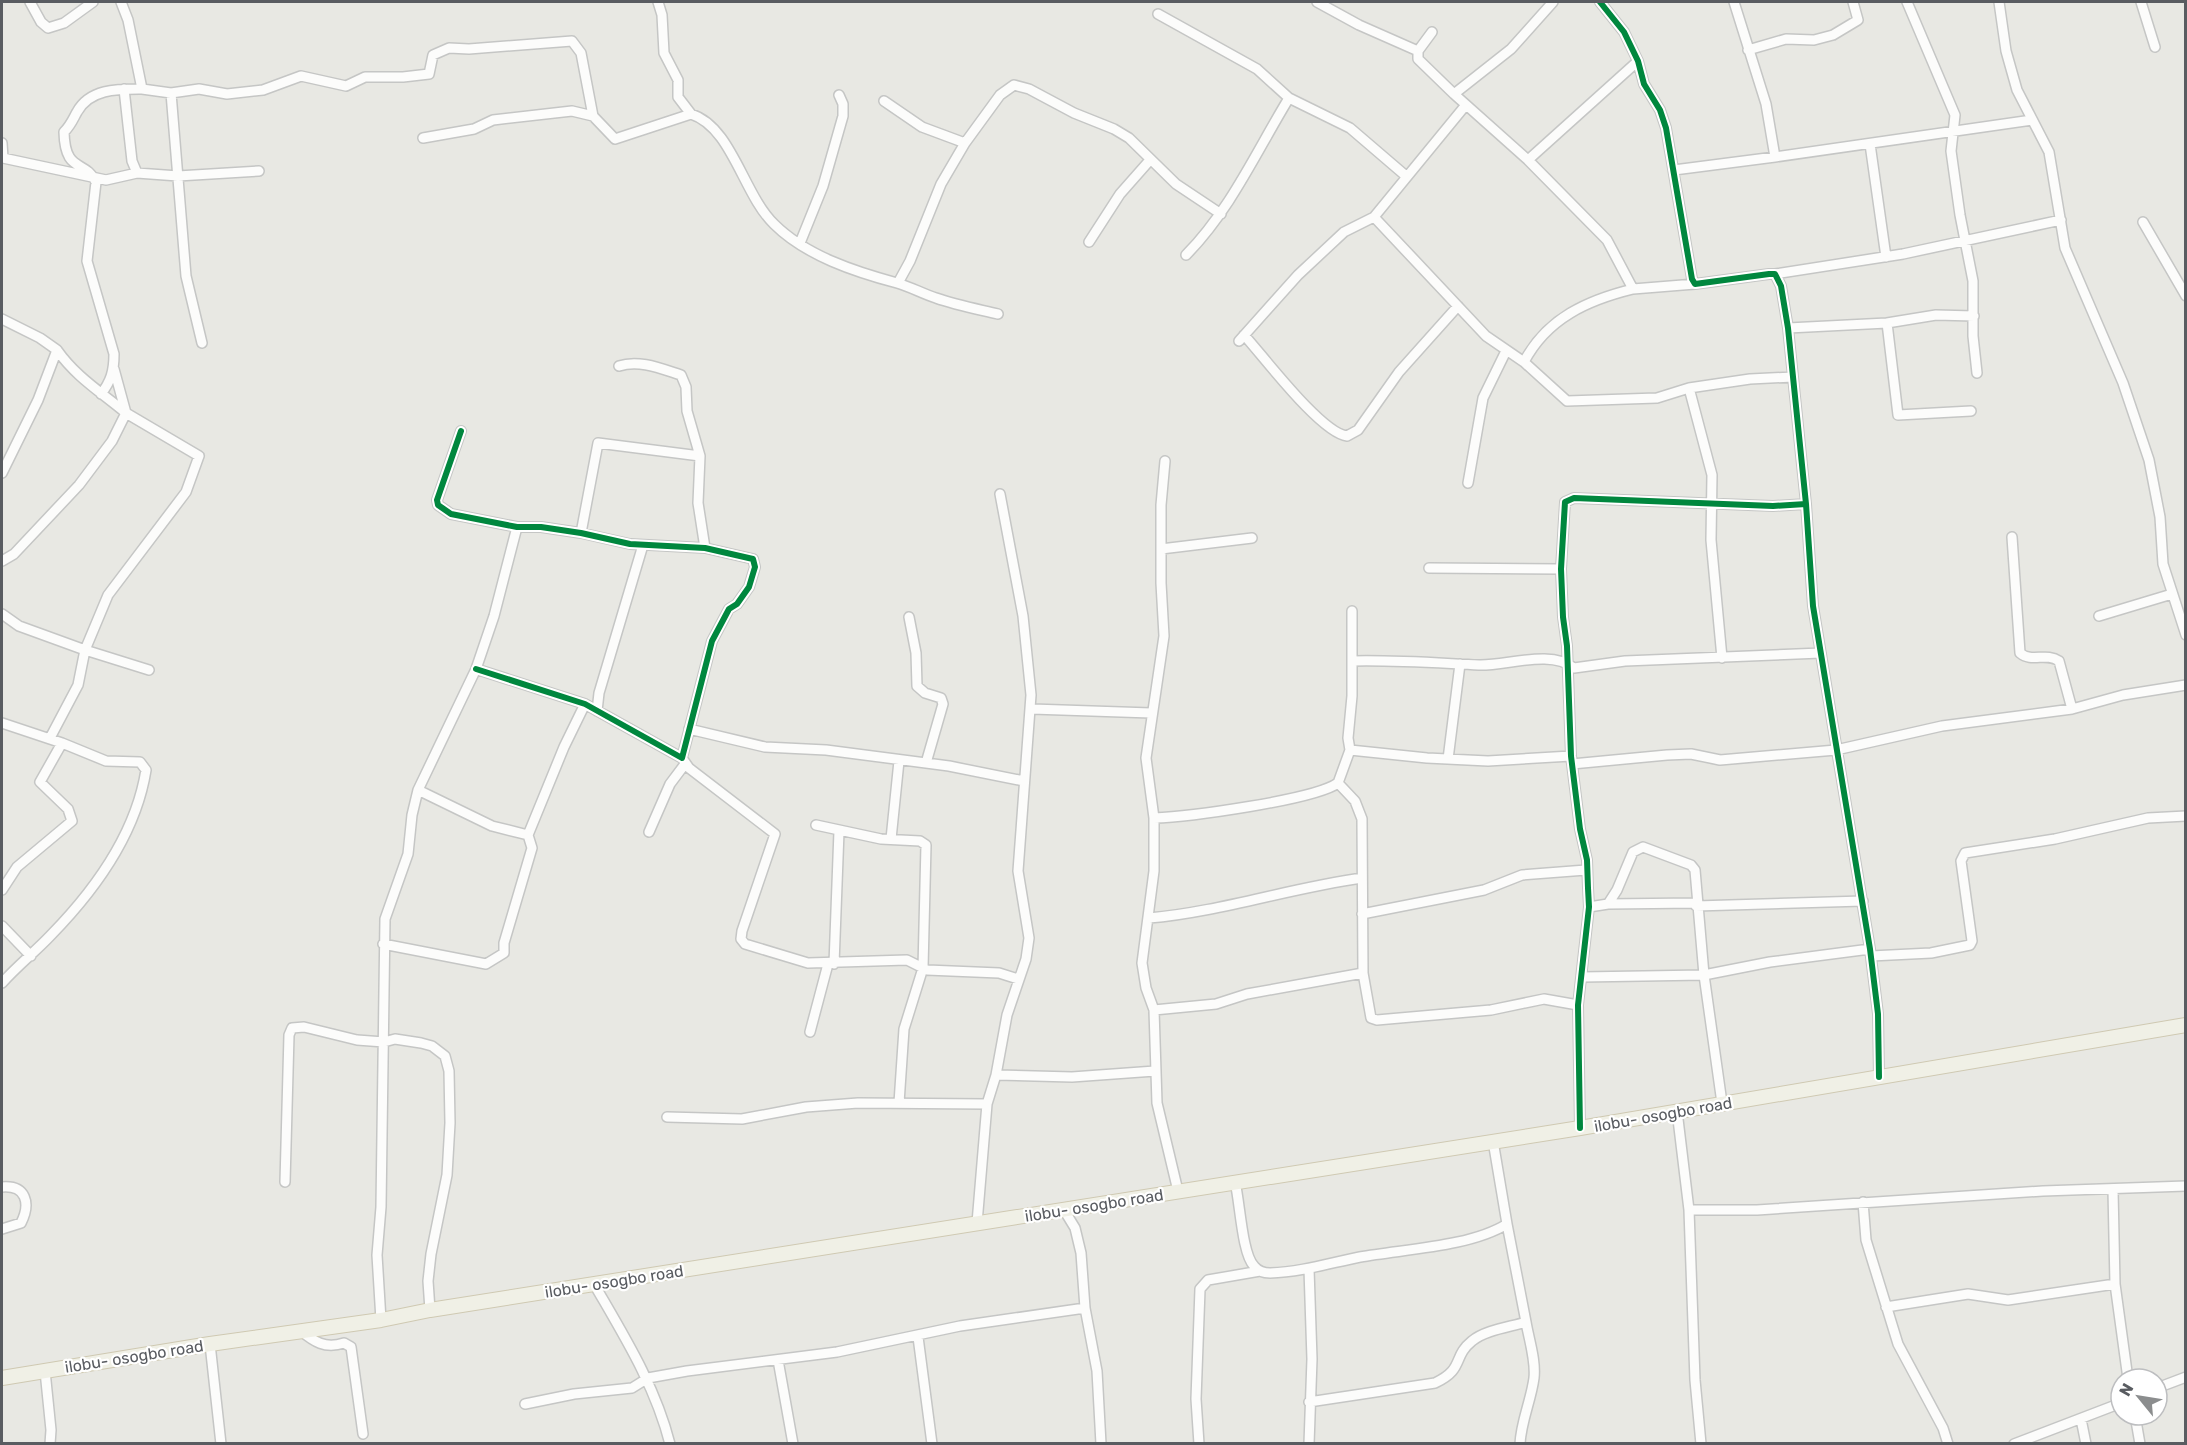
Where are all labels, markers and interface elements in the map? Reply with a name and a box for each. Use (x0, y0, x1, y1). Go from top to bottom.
street label: ilobu- osogbo road (1593, 1093, 1734, 1136)
street label: ilobu- osogbo road (1023, 1185, 1165, 1226)
street label: ilobu- osogbo road (543, 1261, 685, 1302)
street label: ilobu- osogbo road (63, 1336, 205, 1377)
north arrow (2109, 1367, 2169, 1427)
text: N (2115, 1380, 2138, 1399)

